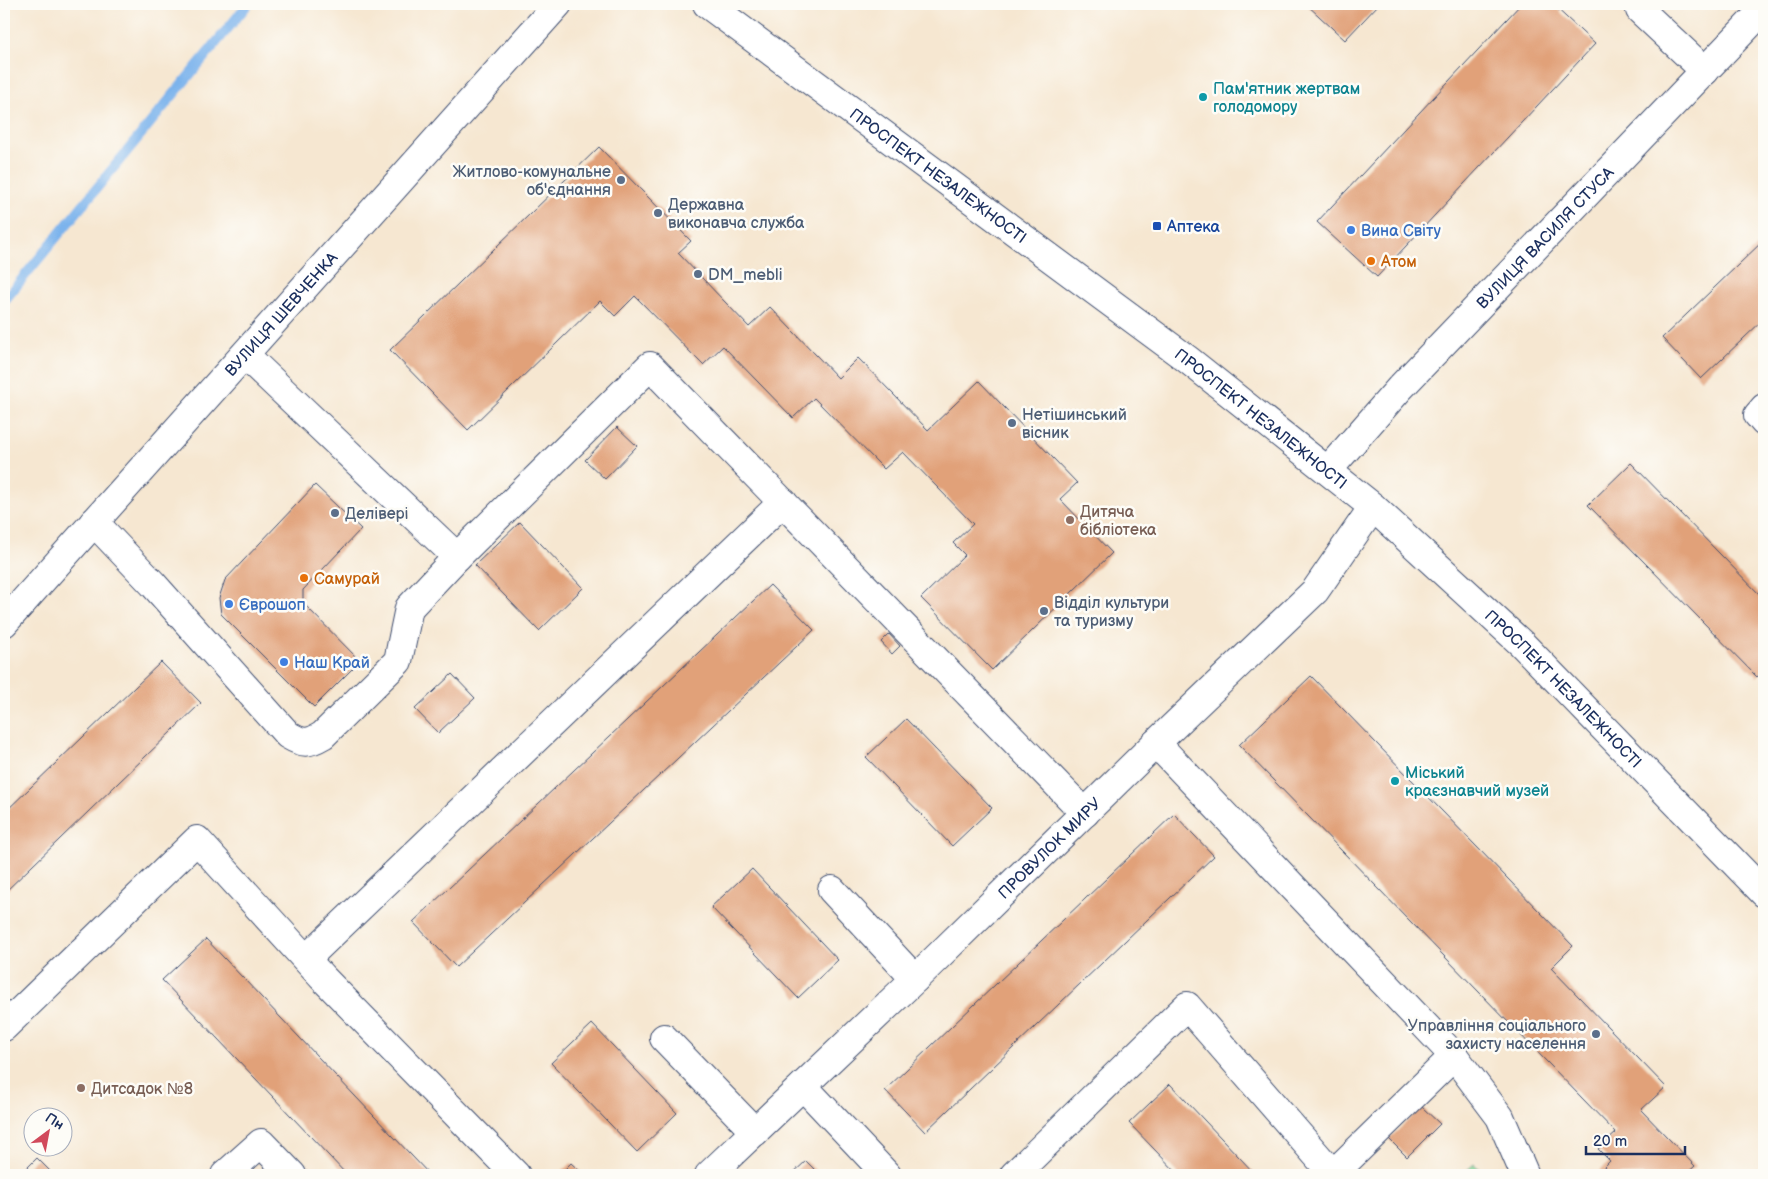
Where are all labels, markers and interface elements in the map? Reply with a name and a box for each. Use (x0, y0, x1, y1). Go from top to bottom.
place label: Пам'ятник жертвам голодомору (1213, 80, 1360, 117)
marker: Пам'ятник жертвам голодомору (1197, 91, 1209, 103)
street label: ПРОСПЕКТ НЕЗАЛЕЖНОСТІ (846, 105, 1030, 248)
place label: Житлово-комунальне об'єднання (453, 163, 611, 200)
street label: ВУЛИЦЯ ВАСИЛЯ СТУСА (1473, 163, 1618, 313)
marker: Житлово-комунальне об'єднання (615, 174, 627, 186)
place label: Державна виконавча служба (668, 196, 805, 233)
marker: Державна виконавча служба (652, 207, 664, 219)
place label: Аптека (1166, 218, 1221, 237)
marker: Аптека (1151, 220, 1163, 232)
place label: Вина Світу (1361, 222, 1441, 241)
marker: Вина Світу (1345, 224, 1357, 236)
street label: ВУЛИЦЯ ШЕВЧЕНКА (222, 249, 342, 381)
place label: Атом (1380, 253, 1417, 272)
marker: Атом (1365, 255, 1377, 267)
place label: DM_mebli (708, 266, 782, 285)
marker: DM_mebli (692, 268, 704, 280)
street label: ПРОСПЕКТ НЕЗАЛЕЖНОСТІ (1170, 345, 1350, 494)
place label: Нетішинський вісник (1022, 406, 1127, 443)
marker: Нетішинський вісник (1006, 417, 1018, 429)
place label: Дитяча бібліотека (1080, 503, 1157, 540)
place label: Делівері (345, 505, 409, 524)
marker: Делівері (329, 507, 341, 519)
marker: Дитяча бібліотека (1064, 514, 1076, 526)
place label: Самурай (314, 570, 380, 589)
marker: Самурай (298, 572, 310, 584)
place label: Відділ культури та туризму (1054, 594, 1169, 631)
place label: Єврошоп (239, 596, 306, 615)
marker: Єврошоп (223, 598, 235, 610)
marker: Відділ культури та туризму (1038, 605, 1050, 617)
street label: ПРОСПЕКТ НЕЗАЛЕЖНОСТІ (1480, 607, 1645, 772)
place label: Наш Край (294, 654, 370, 673)
marker: Наш Край (278, 656, 290, 668)
place label: Міський краєзнавчий музей (1405, 764, 1549, 801)
marker: Міський краєзнавчий музей (1389, 775, 1401, 787)
street label: ПРОВУЛОК МИРУ (995, 794, 1105, 903)
place label: Управління соціального захисту населення (1407, 1017, 1586, 1054)
marker: Управління соціального захисту населення (1590, 1028, 1602, 1040)
place label: Дитсадок №8 (91, 1080, 193, 1099)
marker: Дитсадок №8 (75, 1082, 87, 1094)
north arrow (22, 1106, 72, 1156)
text: Пн (42, 1109, 67, 1134)
scale bar (1586, 1124, 1684, 1156)
text: 20 m (1593, 1132, 1627, 1151)

